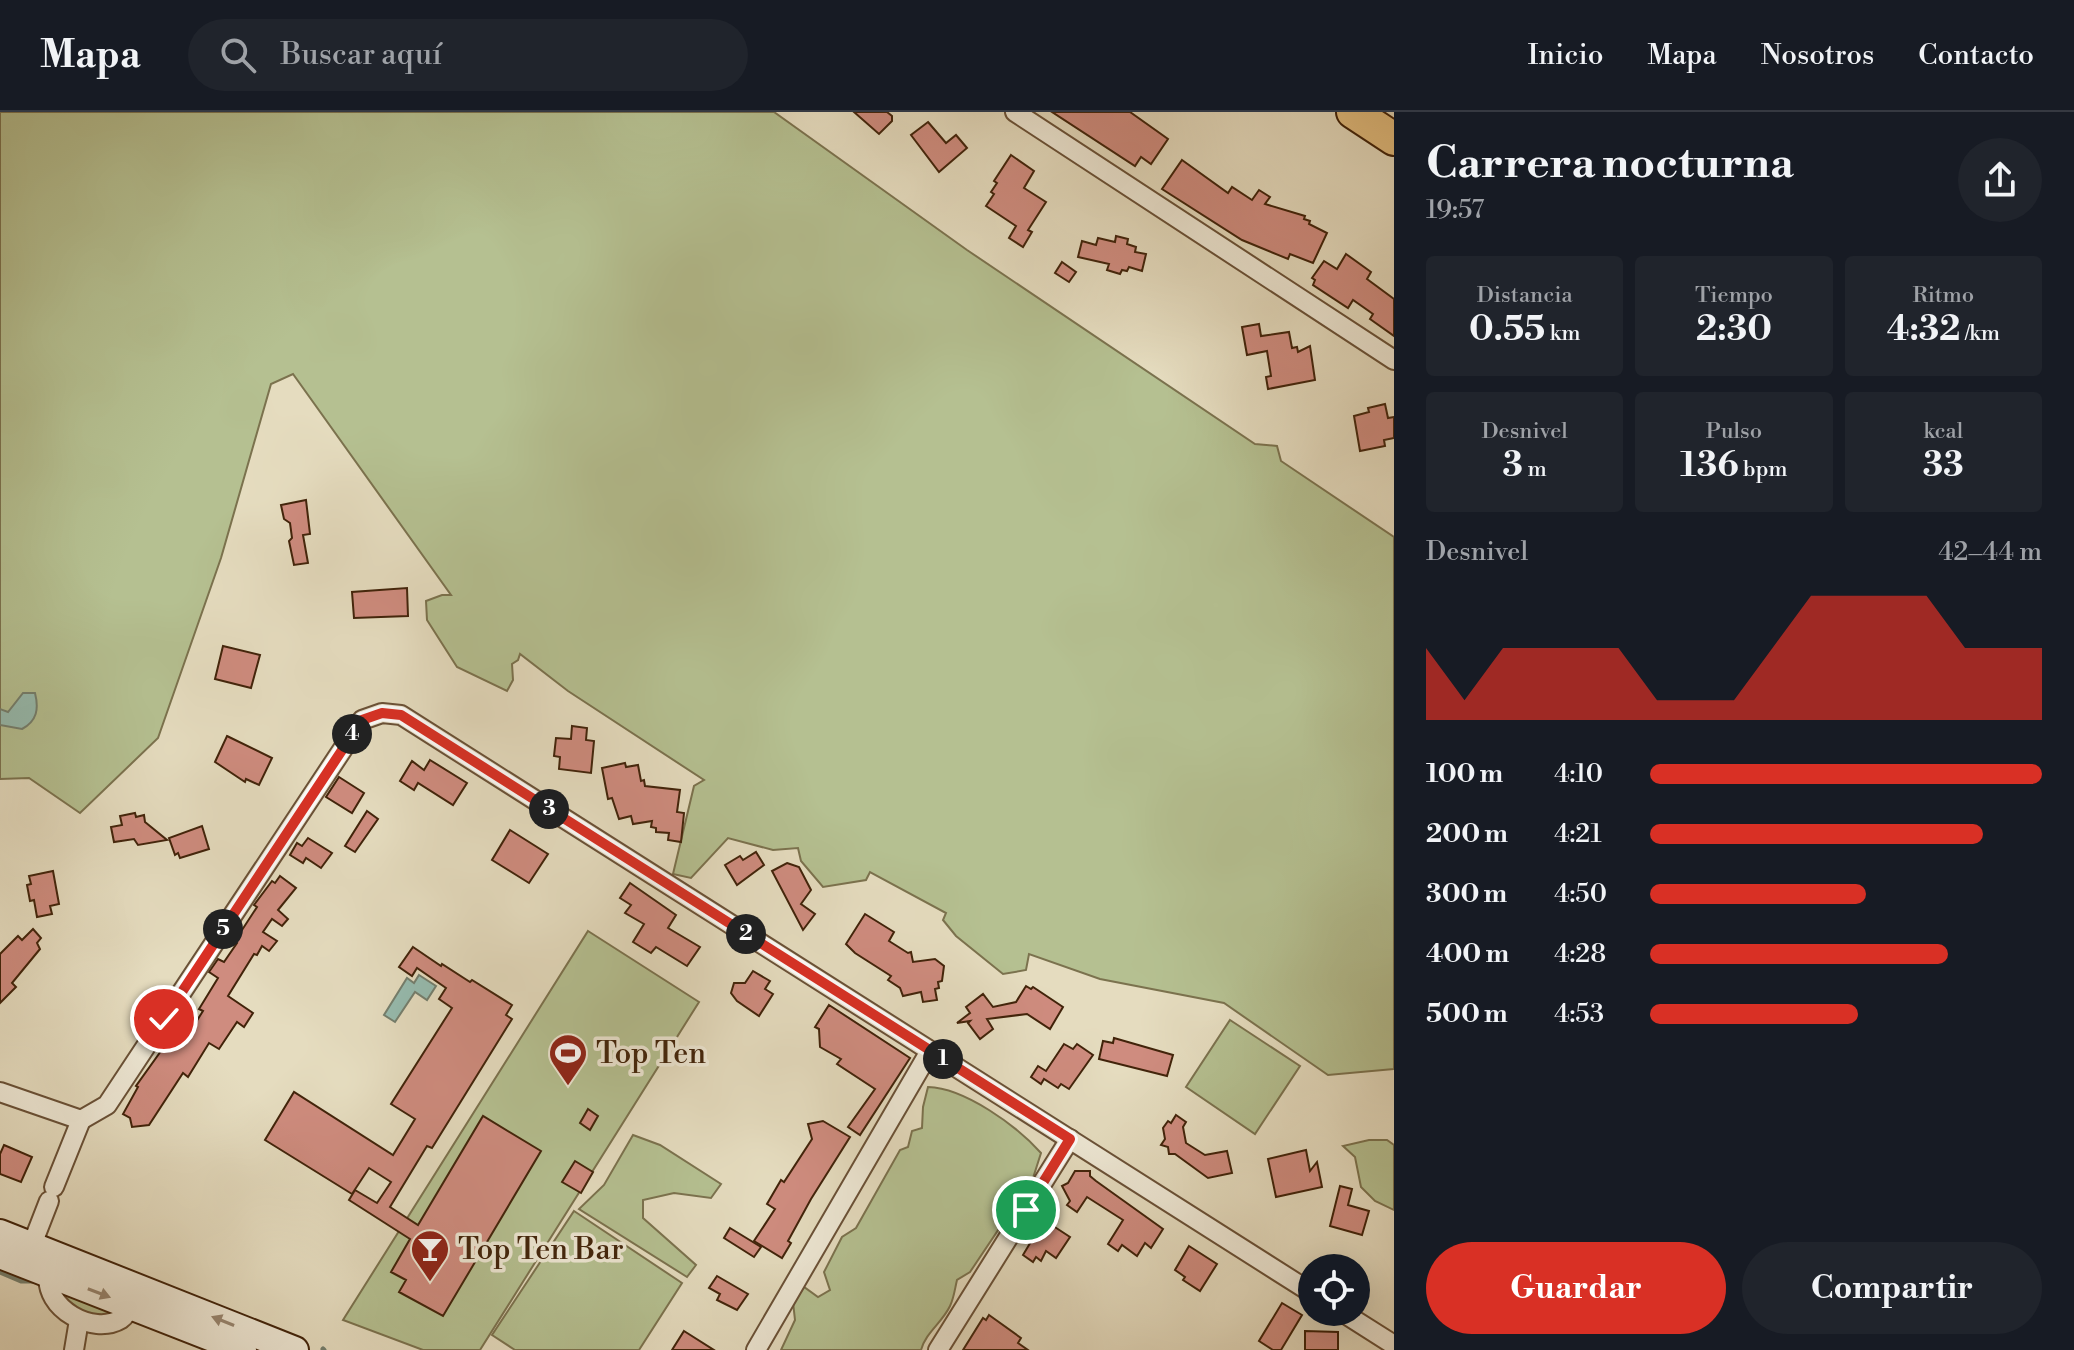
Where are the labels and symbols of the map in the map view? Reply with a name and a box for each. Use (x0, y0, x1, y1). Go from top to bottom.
pin: 4 (332, 714, 372, 754)
pin: 3 (529, 789, 569, 829)
pin: 5 (203, 909, 243, 949)
pin: 2 (726, 914, 766, 954)
pin (130, 985, 198, 1053)
sports icon: Top Ten (547, 1032, 589, 1087)
place label: Top Ten (596, 1035, 706, 1073)
pin: 1 (923, 1039, 963, 1079)
pin (992, 1176, 1060, 1244)
bar icon: Top Ten Bar (409, 1228, 451, 1283)
place label: Top Ten Bar (458, 1231, 624, 1269)
one-way arrow (87, 1287, 111, 1300)
one-way arrow (211, 1314, 235, 1327)

